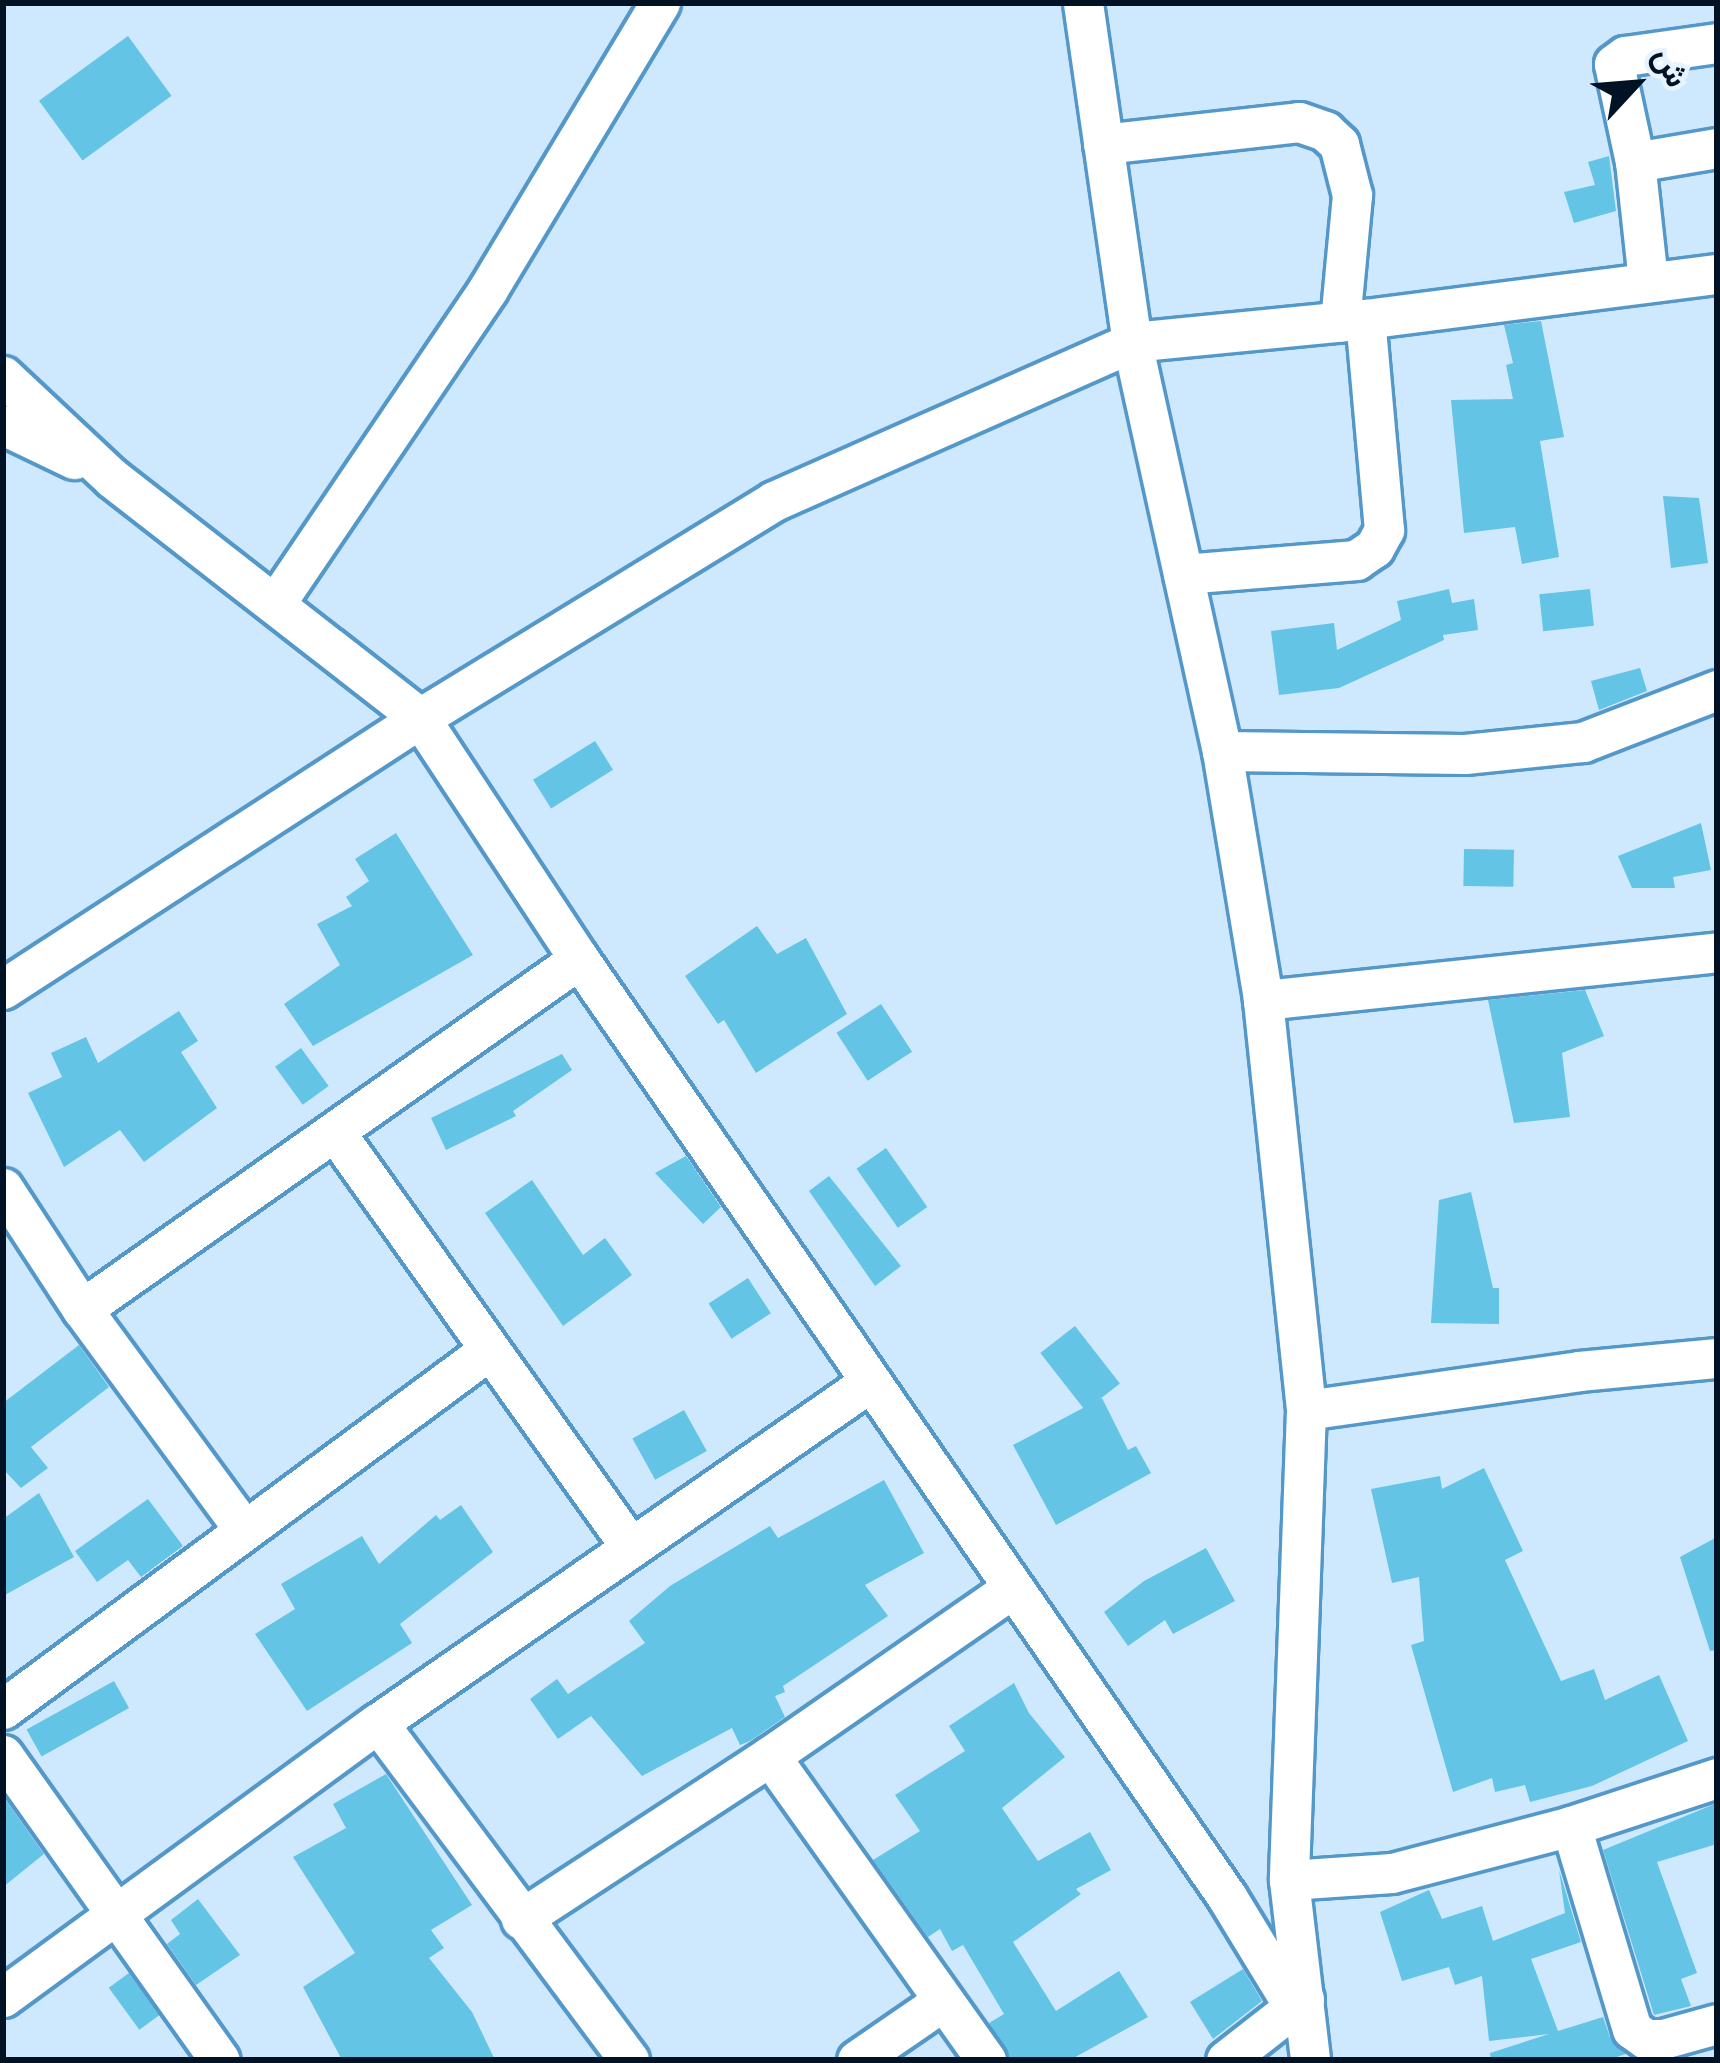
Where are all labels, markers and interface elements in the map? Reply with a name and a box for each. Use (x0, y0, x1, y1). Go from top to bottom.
north arrow (1576, 24, 1696, 144)
text: ش (1636, 39, 1700, 97)

